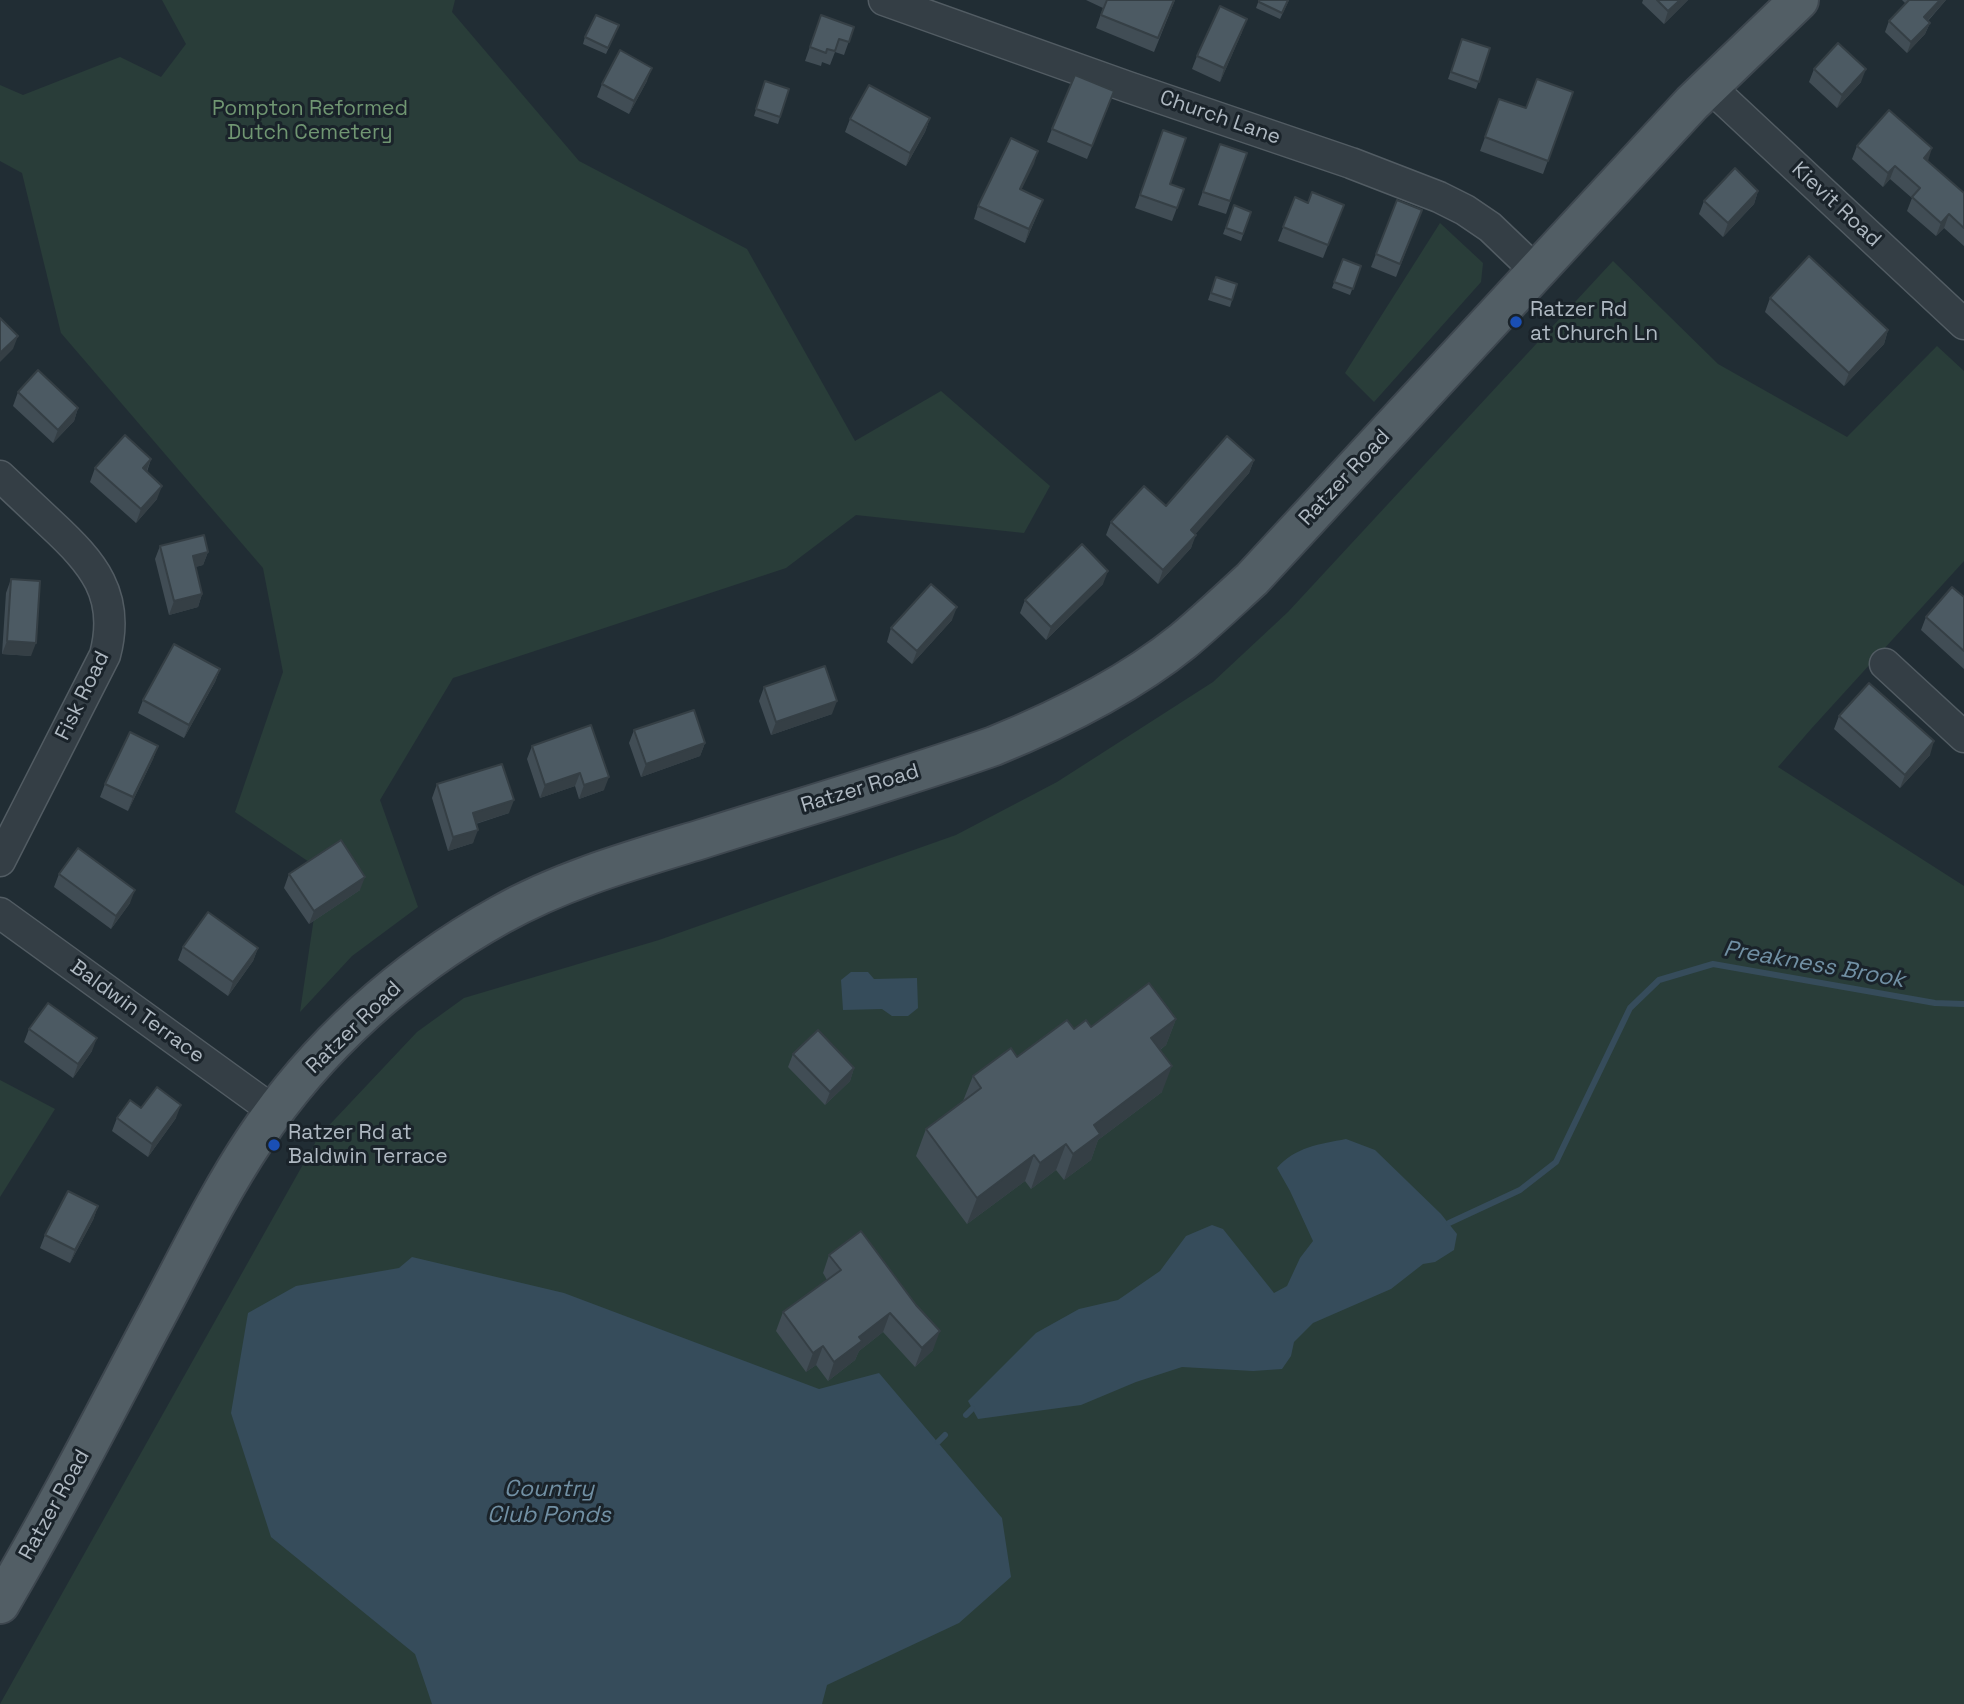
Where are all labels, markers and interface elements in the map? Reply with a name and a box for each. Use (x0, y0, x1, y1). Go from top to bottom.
street label: Church Lane (1156, 86, 1284, 150)
park label: Pompton Reformed Dutch Cemetery (212, 96, 408, 146)
street label: Kievit Road (1786, 157, 1886, 253)
place label: Ratzer Rd at Church Ln (1530, 297, 1658, 347)
marker: Ratzer Rd at Church Ln (1508, 314, 1524, 330)
street label: Ratzer Road (1294, 425, 1396, 531)
street label: Fisk Road (51, 647, 115, 745)
street label: Ratzer Road (798, 759, 922, 819)
water label: Preakness Brook (1721, 935, 1907, 995)
street label: Baldwin Terrace (65, 955, 209, 1069)
street label: Ratzer Road (301, 977, 407, 1079)
place label: Ratzer Rd at Baldwin Terrace (288, 1120, 448, 1170)
marker: Ratzer Rd at Baldwin Terrace (266, 1137, 282, 1153)
street label: Ratzer Road (14, 1445, 96, 1565)
water label: Country Club Ponds (487, 1476, 611, 1530)

